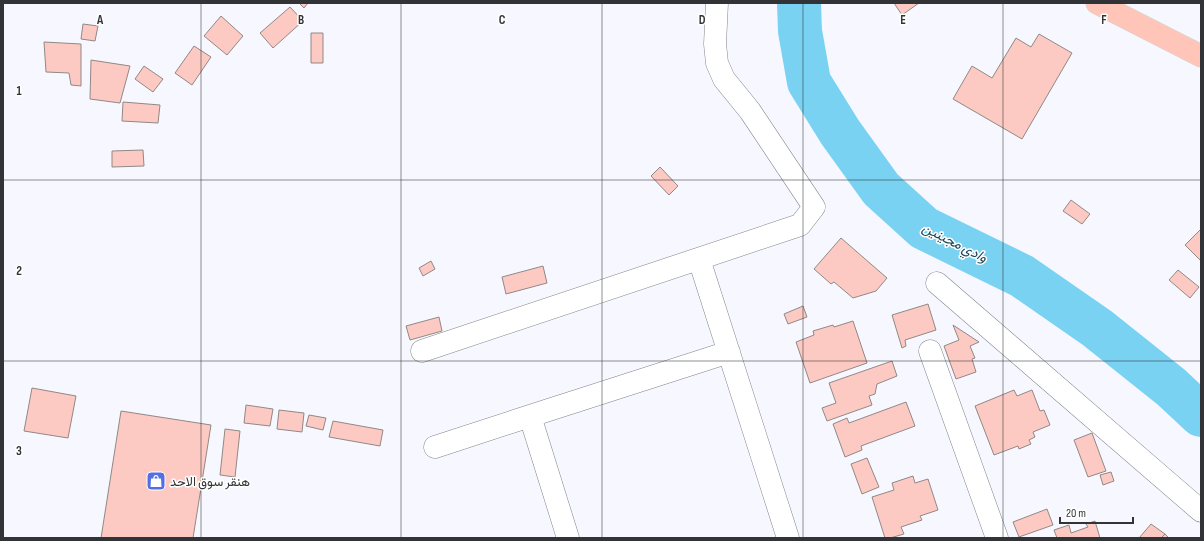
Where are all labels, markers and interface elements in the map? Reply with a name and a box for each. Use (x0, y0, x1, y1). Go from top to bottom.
text: A (96, 12, 104, 28)
text: B (298, 12, 304, 28)
text: C (499, 12, 506, 28)
text: D (699, 12, 706, 28)
text: E (900, 12, 906, 28)
text: F (1101, 12, 1107, 28)
text: 1 (16, 83, 22, 99)
water label: وادي مجينين (918, 219, 991, 269)
text: 2 (16, 263, 22, 279)
text: 3 (16, 443, 22, 459)
shop icon: هنقر سوق الاحد (145, 470, 167, 492)
place label: هنقر سوق الاحد (170, 474, 250, 490)
scale bar (1060, 499, 1133, 525)
text: 20 m (1066, 506, 1086, 521)

